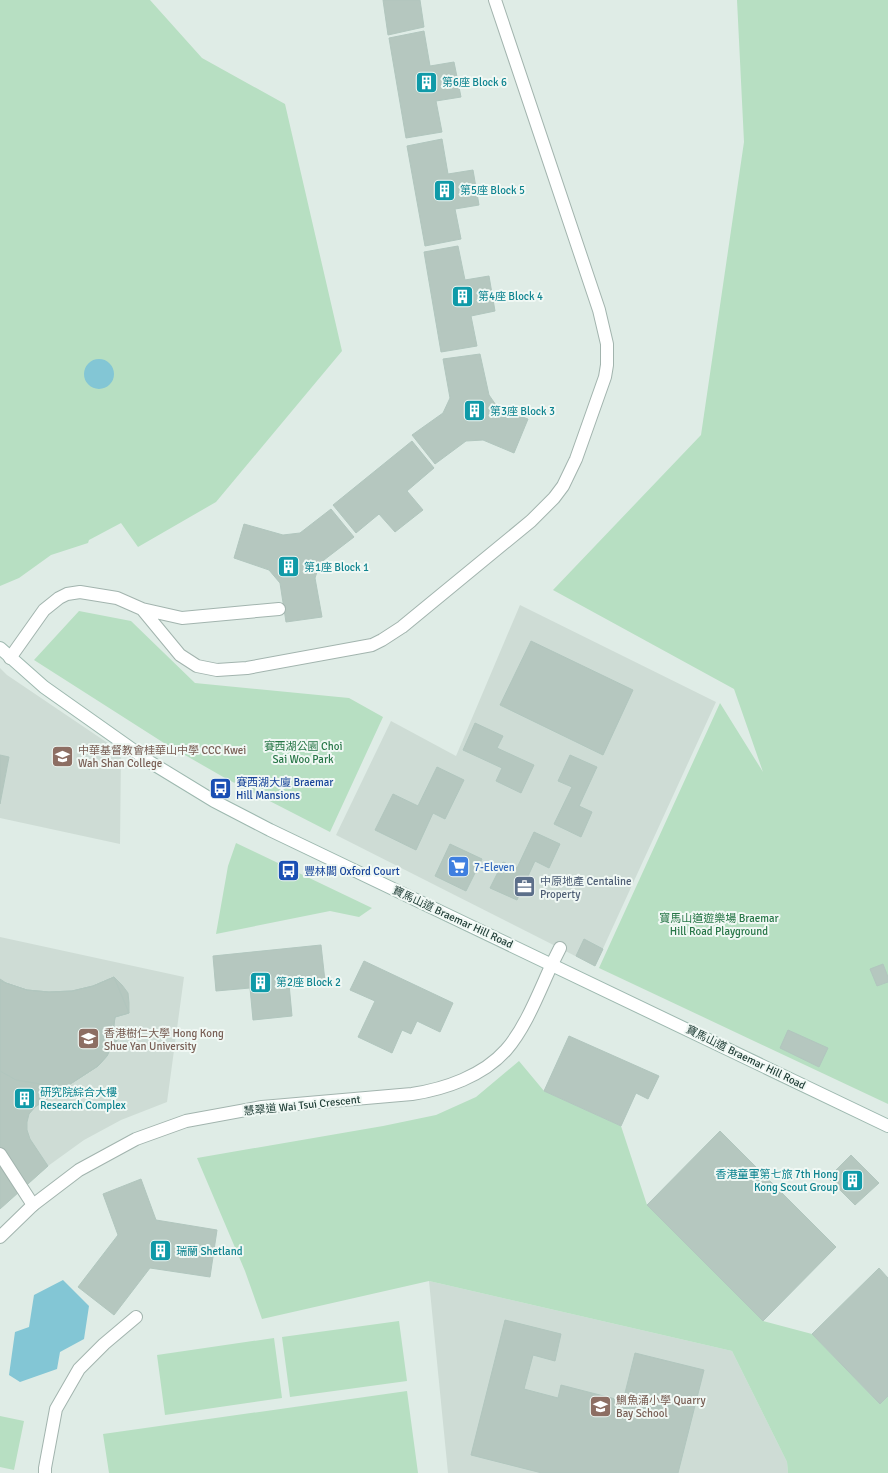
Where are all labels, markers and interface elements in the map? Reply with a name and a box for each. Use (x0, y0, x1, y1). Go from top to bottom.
building icon: 第6座 Block 6 (414, 69, 440, 95)
place label: 第6座 Block 6 (442, 76, 507, 89)
building icon: 第5座 Block 5 (432, 177, 458, 203)
place label: 第5座 Block 5 (460, 184, 525, 197)
building icon: 第4座 Block 4 (449, 283, 475, 309)
place label: 第4座 Block 4 (478, 290, 543, 303)
building icon: 第3座 Block 3 (462, 398, 488, 424)
place label: 第3座 Block 3 (490, 405, 555, 418)
building icon: 第1座 Block 1 (276, 554, 302, 580)
place label: 第1座 Block 1 (304, 561, 369, 574)
park label: 賽西湖公園 Choi Sai Woo Park (264, 740, 342, 766)
school or university icon: 中華基督教會桂華山中學 CCC Kwei Wah Shan College (50, 743, 76, 769)
place label: 中華基督教會桂華山中學 CCC Kwei Wah Shan College (78, 744, 246, 770)
bus stop icon: 賽西湖大廈 Braemar Hill Mansions (207, 775, 233, 801)
place label: 賽西湖大廈 Braemar Hill Mansions (236, 776, 333, 802)
supermarket icon: 7-Eleven (445, 854, 471, 880)
bus stop icon: 豐林閣 Oxford Court (276, 858, 302, 884)
place label: 7-Eleven (474, 861, 515, 874)
place label: 豐林閣 Oxford Court (304, 865, 400, 878)
office icon: 中原地產 Centaline Property (512, 874, 538, 900)
place label: 中原地產 Centaline Property (540, 875, 632, 901)
street label: 寶馬山道 Braemar Hill Road (390, 884, 515, 951)
park label: 寶馬山道遊樂場 Braemar Hill Road Playground (659, 912, 779, 938)
building icon: 第2座 Block 2 (248, 969, 274, 995)
place label: 第2座 Block 2 (276, 976, 341, 989)
street label: 寶馬山道 Braemar Hill Road (684, 1023, 808, 1092)
school or university icon: 香港樹仁大學 Hong Kong Shue Yan University (75, 1026, 101, 1052)
place label: 香港樹仁大學 Hong Kong Shue Yan University (104, 1027, 224, 1053)
building icon: 研究院綜合大樓 Research Complex (12, 1085, 38, 1111)
place label: 研究院綜合大樓 Research Complex (40, 1086, 126, 1112)
street label: 慧翠道 Wai Tsui Crescent (243, 1093, 361, 1118)
building icon: 香港童軍第七旅 7th Hong Kong Scout Group (840, 1167, 866, 1193)
place label: 香港童軍第七旅 7th Hong Kong Scout Group (715, 1168, 838, 1194)
building icon: 瑞蘭 Shetland (147, 1238, 173, 1264)
place label: 瑞蘭 Shetland (176, 1245, 243, 1258)
school or university icon: 鰂魚涌小學 Quarry Bay School (587, 1393, 613, 1419)
place label: 鰂魚涌小學 Quarry Bay School (616, 1394, 707, 1420)

